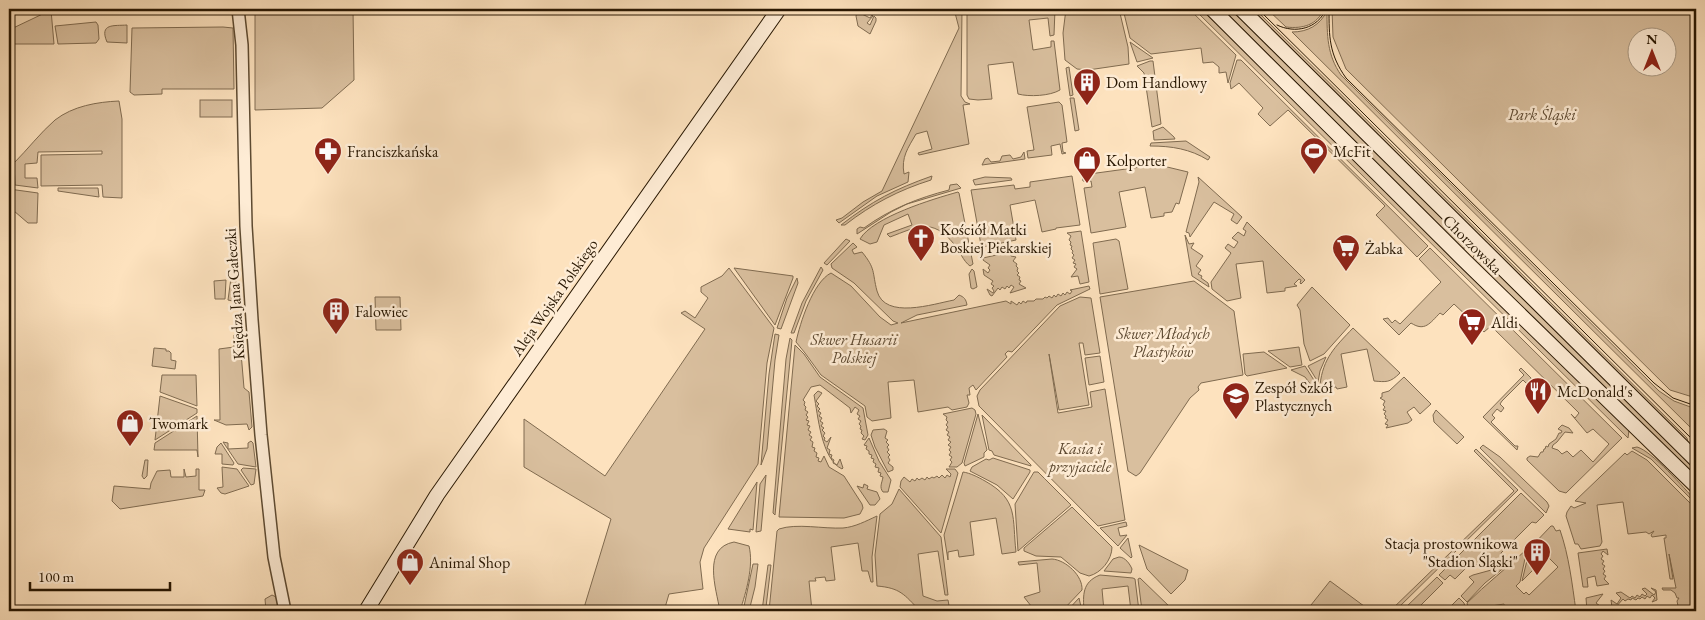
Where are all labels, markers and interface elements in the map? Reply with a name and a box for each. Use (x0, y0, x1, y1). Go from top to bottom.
north arrow (1628, 28, 1678, 78)
text: N (1646, 30, 1658, 48)
building icon: Dom Handlowy (1072, 67, 1102, 106)
place label: Dom Handlowy (1106, 72, 1208, 93)
park label: Park Śląski (1508, 104, 1577, 125)
pharmacy icon: Franciszkańska (313, 136, 343, 175)
sports icon: McFit (1299, 136, 1329, 175)
place label: Franciszkańska (347, 141, 439, 162)
place label: McFit (1333, 141, 1371, 162)
shop icon: Kolporter (1072, 145, 1102, 184)
place label: Kolporter (1106, 150, 1167, 171)
street label: Chorzowska (1438, 210, 1508, 279)
place label: Kościół Matki Boskiej Piekarskiej (940, 219, 1052, 258)
church icon: Kościół Matki Boskiej Piekarskiej (906, 223, 936, 262)
street label: Księdza Jana Gałeczki (219, 227, 250, 360)
supermarket icon: Żabka (1331, 233, 1361, 272)
street label: Aleja Wojska Polskiego (506, 234, 603, 361)
place label: Żabka (1365, 238, 1404, 259)
building icon: Falowiec (321, 296, 351, 335)
place label: Falowiec (355, 301, 408, 322)
supermarket icon: Aldi (1457, 307, 1487, 346)
place label: Aldi (1490, 312, 1518, 333)
park label: Skwer Młodych Plastyków (1115, 323, 1210, 362)
park label: Skwer Husarii Polskiej (809, 329, 899, 368)
restaurant icon: McDonald's (1523, 376, 1553, 415)
place label: Zespół Szkół Plastycznych (1255, 377, 1333, 416)
school or university icon: Zespół Szkół Plastycznych (1221, 381, 1251, 420)
place label: McDonald's (1557, 381, 1633, 402)
shop icon: Twomark (115, 408, 145, 447)
place label: Twomark (149, 413, 209, 434)
park label: Kasia i przyjaciele (1047, 438, 1112, 477)
place label: Stacja prostownikowa "Stadion Śląski" (1385, 533, 1519, 572)
building icon: Stacja prostownikowa "Stadion Śląski" (1522, 537, 1552, 576)
shop icon: Animal Shop (395, 547, 425, 586)
place label: Animal Shop (428, 552, 510, 573)
scale bar (30, 560, 170, 592)
text: 100 m (38, 567, 75, 586)

